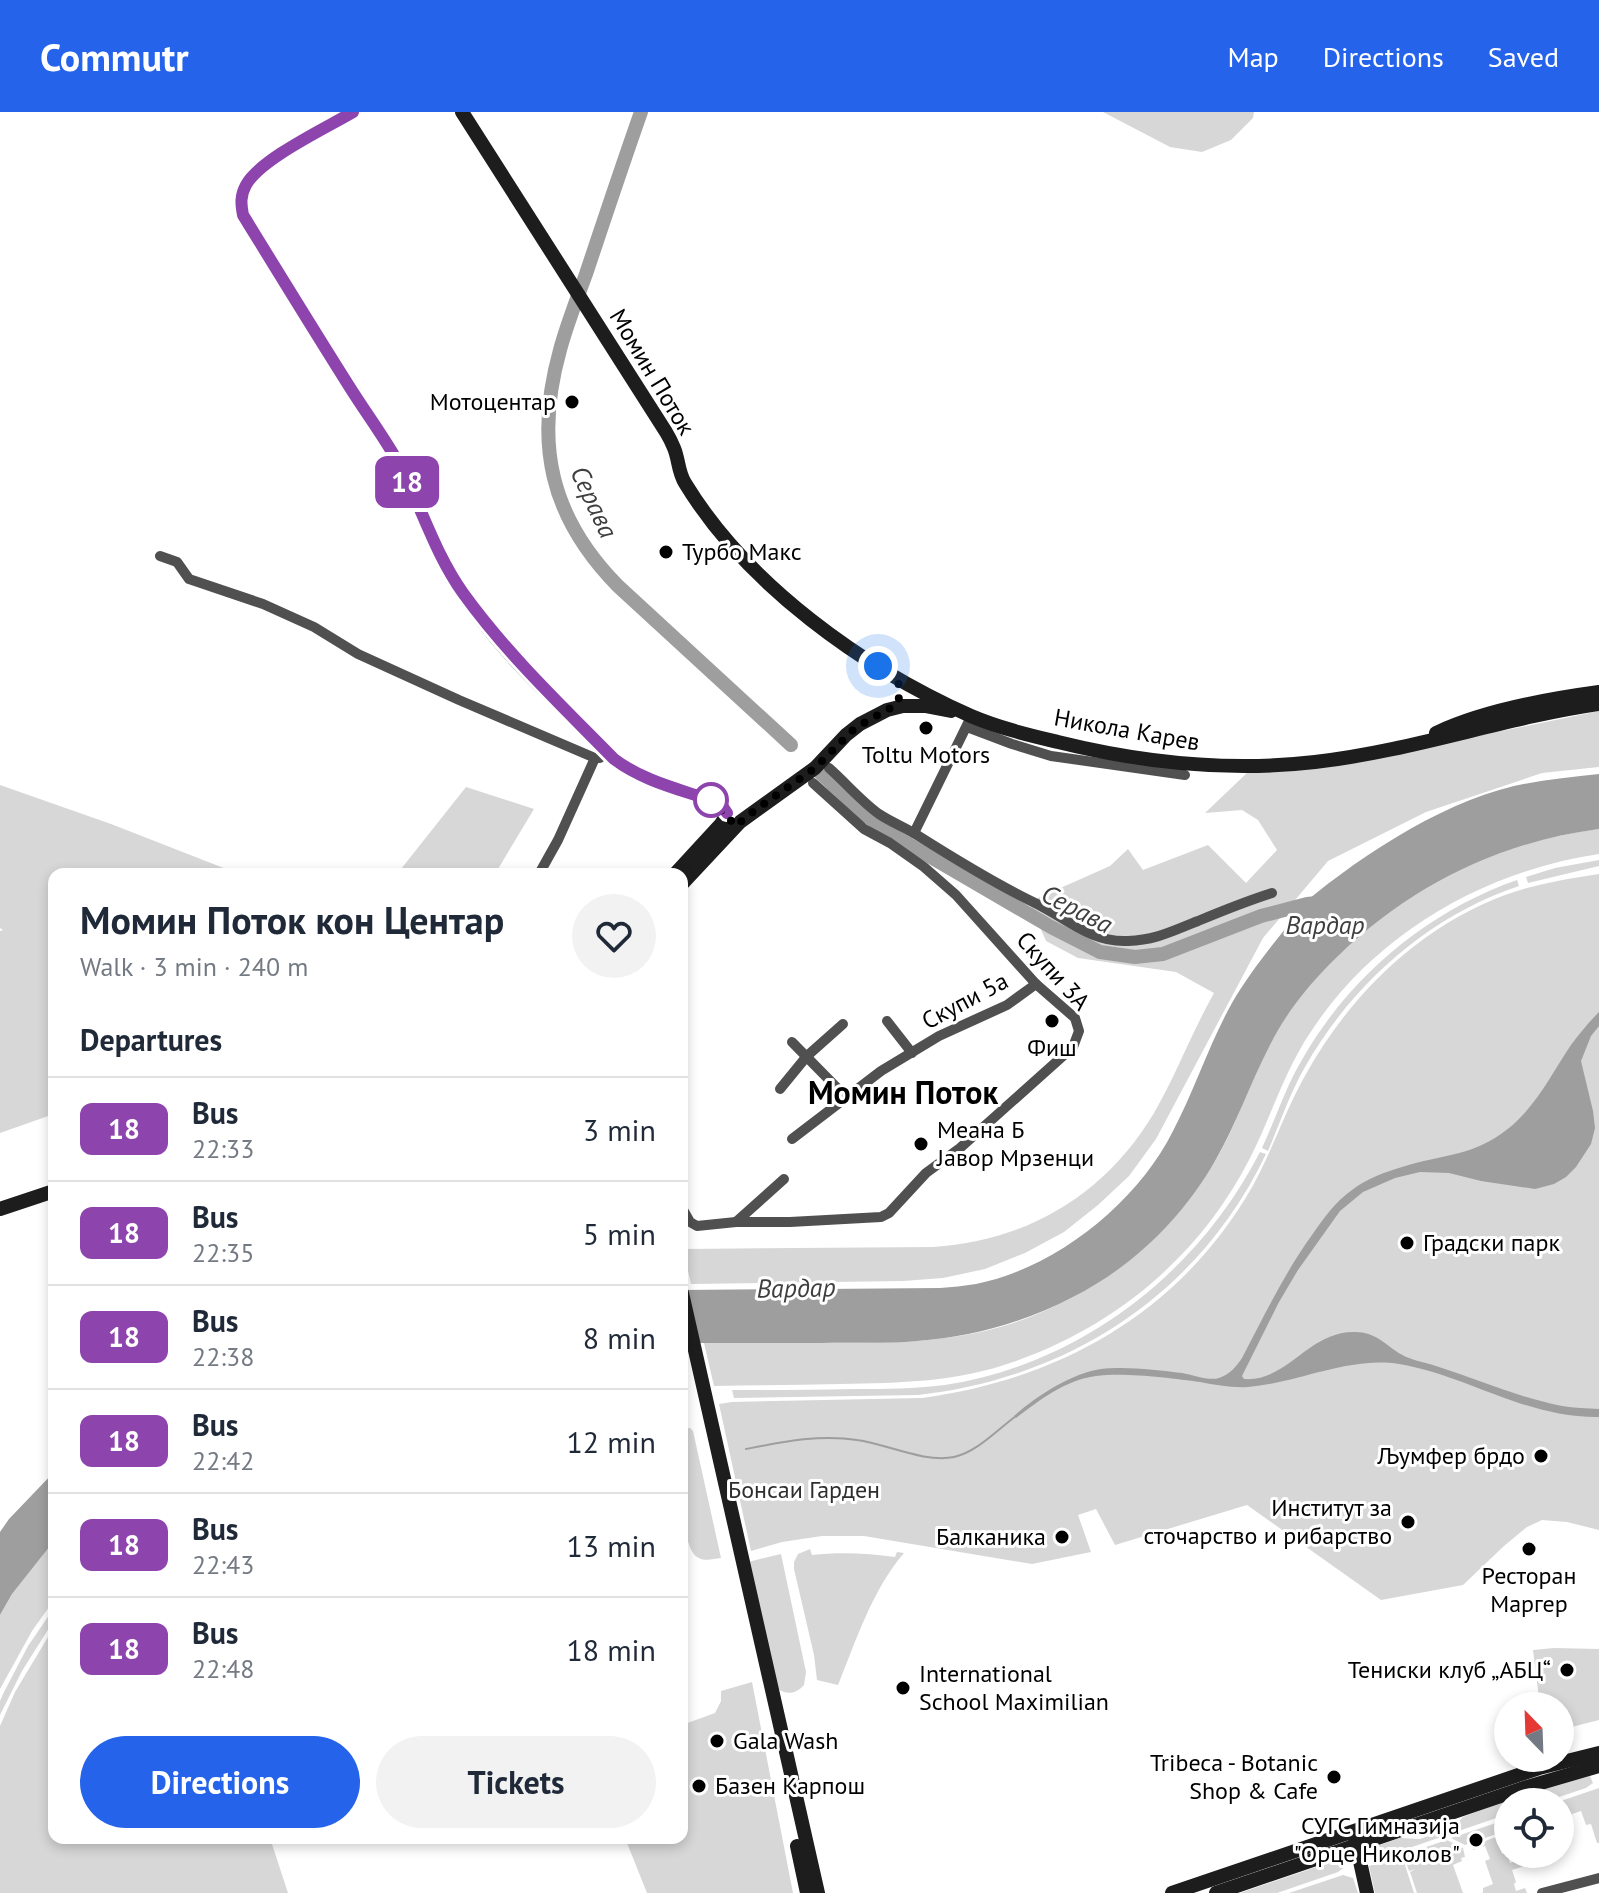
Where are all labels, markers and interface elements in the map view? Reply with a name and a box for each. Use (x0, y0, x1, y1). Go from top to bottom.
text: Commutr (40, 32, 189, 81)
text: Map (1228, 38, 1279, 75)
text: Directions (1323, 38, 1444, 75)
text: Saved (1488, 38, 1559, 75)
street label: Момин Поток (603, 303, 702, 441)
place label: Мотоцентар (430, 386, 556, 417)
marker: Мотоцентар (563, 393, 581, 411)
line badge: 18 (371, 456, 443, 508)
water label: Серава (564, 461, 626, 543)
text: 18 (391, 463, 423, 500)
place label: Турбо Макс (682, 536, 802, 567)
marker: Турбо Макс (657, 543, 675, 561)
your location (858, 646, 898, 686)
street label: Никола Карев (1052, 701, 1202, 758)
marker: Toltu Motors (917, 719, 935, 737)
place label: Toltu Motors (862, 739, 990, 770)
unlabelled marker (694, 783, 728, 817)
water label: Серава (1036, 877, 1119, 941)
button: heart (572, 894, 656, 978)
text: Момин Поток кон Центар (80, 895, 504, 944)
water label: Вардар (1285, 908, 1365, 941)
street label: Скупи 3А (1010, 925, 1097, 1017)
text: Walk · 3 min · 240 m (80, 950, 308, 983)
street label: Скупи 5а (916, 965, 1013, 1036)
marker: Фиш (1043, 1012, 1061, 1030)
text: Departures (80, 1020, 222, 1059)
place label: Фиш (1027, 1032, 1077, 1063)
district label: Момин Поток (808, 1071, 998, 1113)
text: Bus (192, 1093, 239, 1132)
text: 18 (108, 1110, 140, 1147)
text: 3 min (583, 1110, 656, 1149)
place label: Меана Б Јавор Мрзенци (936, 1114, 1094, 1173)
text: 22:33 (192, 1132, 254, 1165)
marker: Меана Б Јавор Мрзенци (912, 1135, 930, 1153)
text: Bus (192, 1197, 239, 1236)
text: 18 (108, 1214, 140, 1251)
text: 5 min (583, 1214, 656, 1253)
place label: Градски парк (1423, 1227, 1560, 1258)
marker: Градски парк (1398, 1234, 1416, 1252)
text: 22:35 (192, 1236, 254, 1269)
water label: Вардар (756, 1270, 836, 1305)
text: Bus (192, 1301, 239, 1340)
text: 18 (108, 1318, 140, 1355)
text: 8 min (583, 1318, 656, 1357)
text: 22:38 (192, 1340, 254, 1373)
text: Bus (192, 1405, 239, 1444)
text: 18 (108, 1422, 140, 1459)
text: 12 min (566, 1422, 656, 1461)
place label: Љумфер брдо (1376, 1440, 1525, 1471)
text: 22:42 (192, 1444, 254, 1477)
marker: Љумфер брдо (1532, 1447, 1550, 1465)
park label: Бонсаи Гарден (728, 1474, 880, 1505)
place label: Институт за сточарство и рибарство (1143, 1492, 1392, 1551)
text: Bus (192, 1509, 239, 1548)
marker: Институт за сточарство и рибарство (1399, 1513, 1417, 1531)
place label: Балканика (936, 1521, 1046, 1552)
text: 18 (108, 1526, 140, 1563)
text: 13 min (566, 1526, 656, 1565)
marker: Балканика (1053, 1528, 1071, 1546)
marker: Ресторан Маргер (1520, 1540, 1538, 1558)
text: 22:43 (192, 1548, 254, 1581)
place label: Ресторан Маргер (1482, 1560, 1576, 1619)
text: Bus (192, 1613, 239, 1652)
text: 18 (108, 1630, 140, 1667)
text: 18 min (566, 1630, 656, 1669)
text: 22:48 (192, 1652, 254, 1685)
place label: Тениски клуб „АБЦ“ (1348, 1654, 1551, 1685)
place label: International School Maximilian (919, 1658, 1109, 1717)
marker: Тениски клуб „АБЦ“ (1558, 1661, 1576, 1679)
marker: International School Maximilian (894, 1679, 912, 1697)
north arrow (1494, 1692, 1574, 1772)
map controls (1494, 1692, 1574, 1868)
place label: Gala Wash (733, 1725, 838, 1756)
marker: Gala Wash (708, 1732, 726, 1750)
button: Directions (80, 1736, 360, 1828)
button: Tickets (376, 1736, 656, 1828)
place label: Tribeca - Botanic Shop & Cafe (1150, 1747, 1318, 1806)
marker: Tribeca - Botanic Shop & Cafe (1325, 1768, 1343, 1786)
place label: Базен Карпош (715, 1770, 865, 1801)
marker: Базен Карпош (690, 1777, 708, 1795)
button: locate (1494, 1788, 1574, 1868)
place label: СУГС Гимназија "Орце Николов" (1294, 1810, 1460, 1869)
marker: СУГС Гимназија "Орце Николов" (1467, 1831, 1485, 1849)

